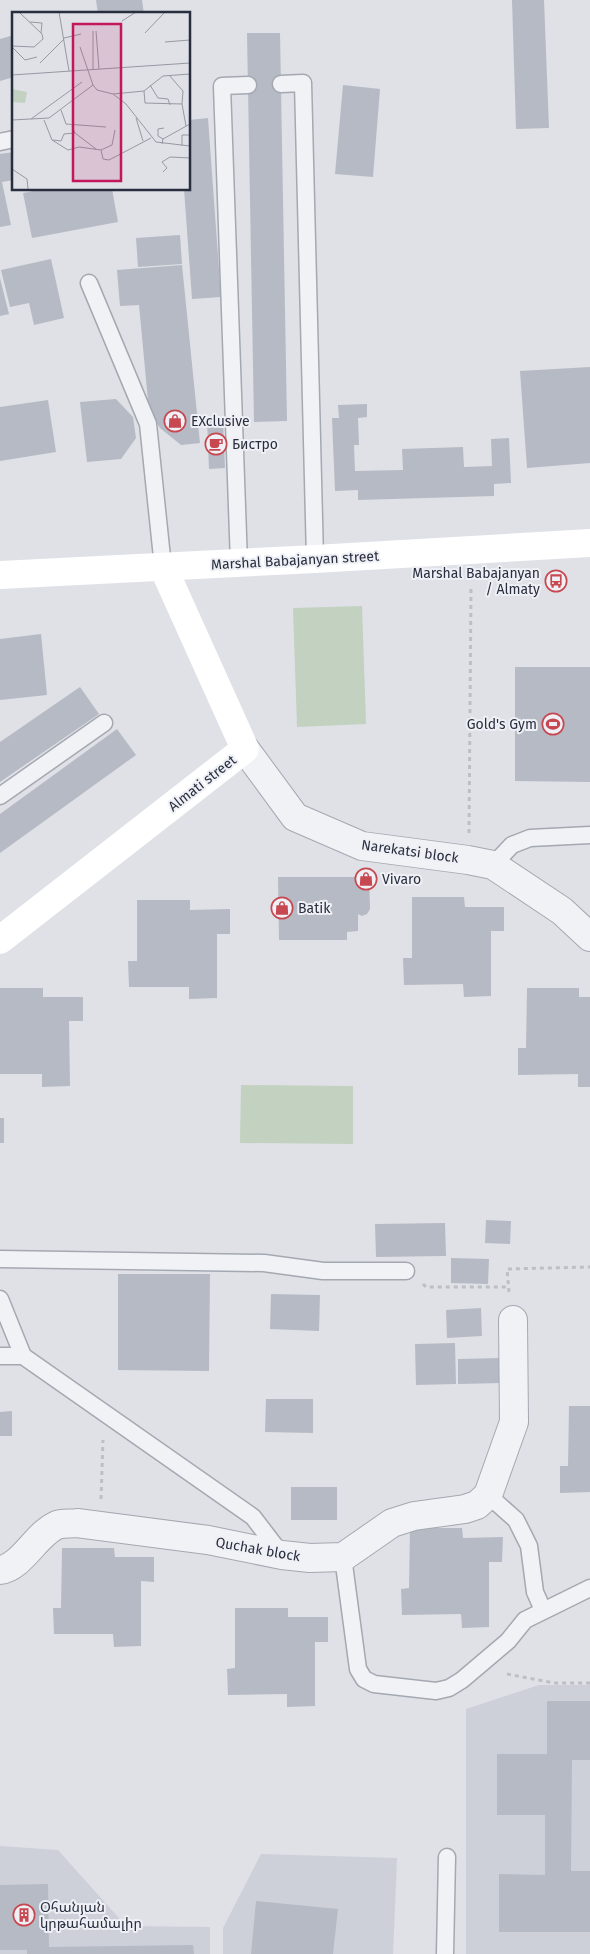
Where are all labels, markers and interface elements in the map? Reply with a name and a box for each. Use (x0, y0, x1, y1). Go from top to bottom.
inset map (12, 12, 190, 190)
shop icon: EXclusive (163, 409, 187, 433)
place label: EXclusive (191, 413, 250, 430)
cafe icon: Бистро (204, 432, 228, 456)
place label: Бистро (232, 436, 278, 453)
street label: Marshal Babajanyan street (211, 548, 380, 573)
place label: Marshal Babajanyan / Almaty (412, 565, 540, 598)
bus stop icon: Marshal Babajanyan / Almaty (544, 569, 568, 593)
sports icon: Gold's Gym (541, 712, 565, 736)
place label: Gold's Gym (467, 716, 537, 733)
street label: Almati street (165, 751, 240, 815)
street label: Narekatsi block (360, 836, 460, 867)
shop icon: Vivaro (354, 867, 378, 891)
place label: Vivaro (382, 871, 421, 888)
shop icon: Batik (270, 896, 294, 920)
place label: Batik (298, 900, 331, 917)
street label: Quchak block (214, 1534, 302, 1565)
place label: Օհանյան կրթահամալիր (40, 1899, 142, 1932)
building icon: Օհանյան կրթահամալիր (12, 1903, 36, 1927)

